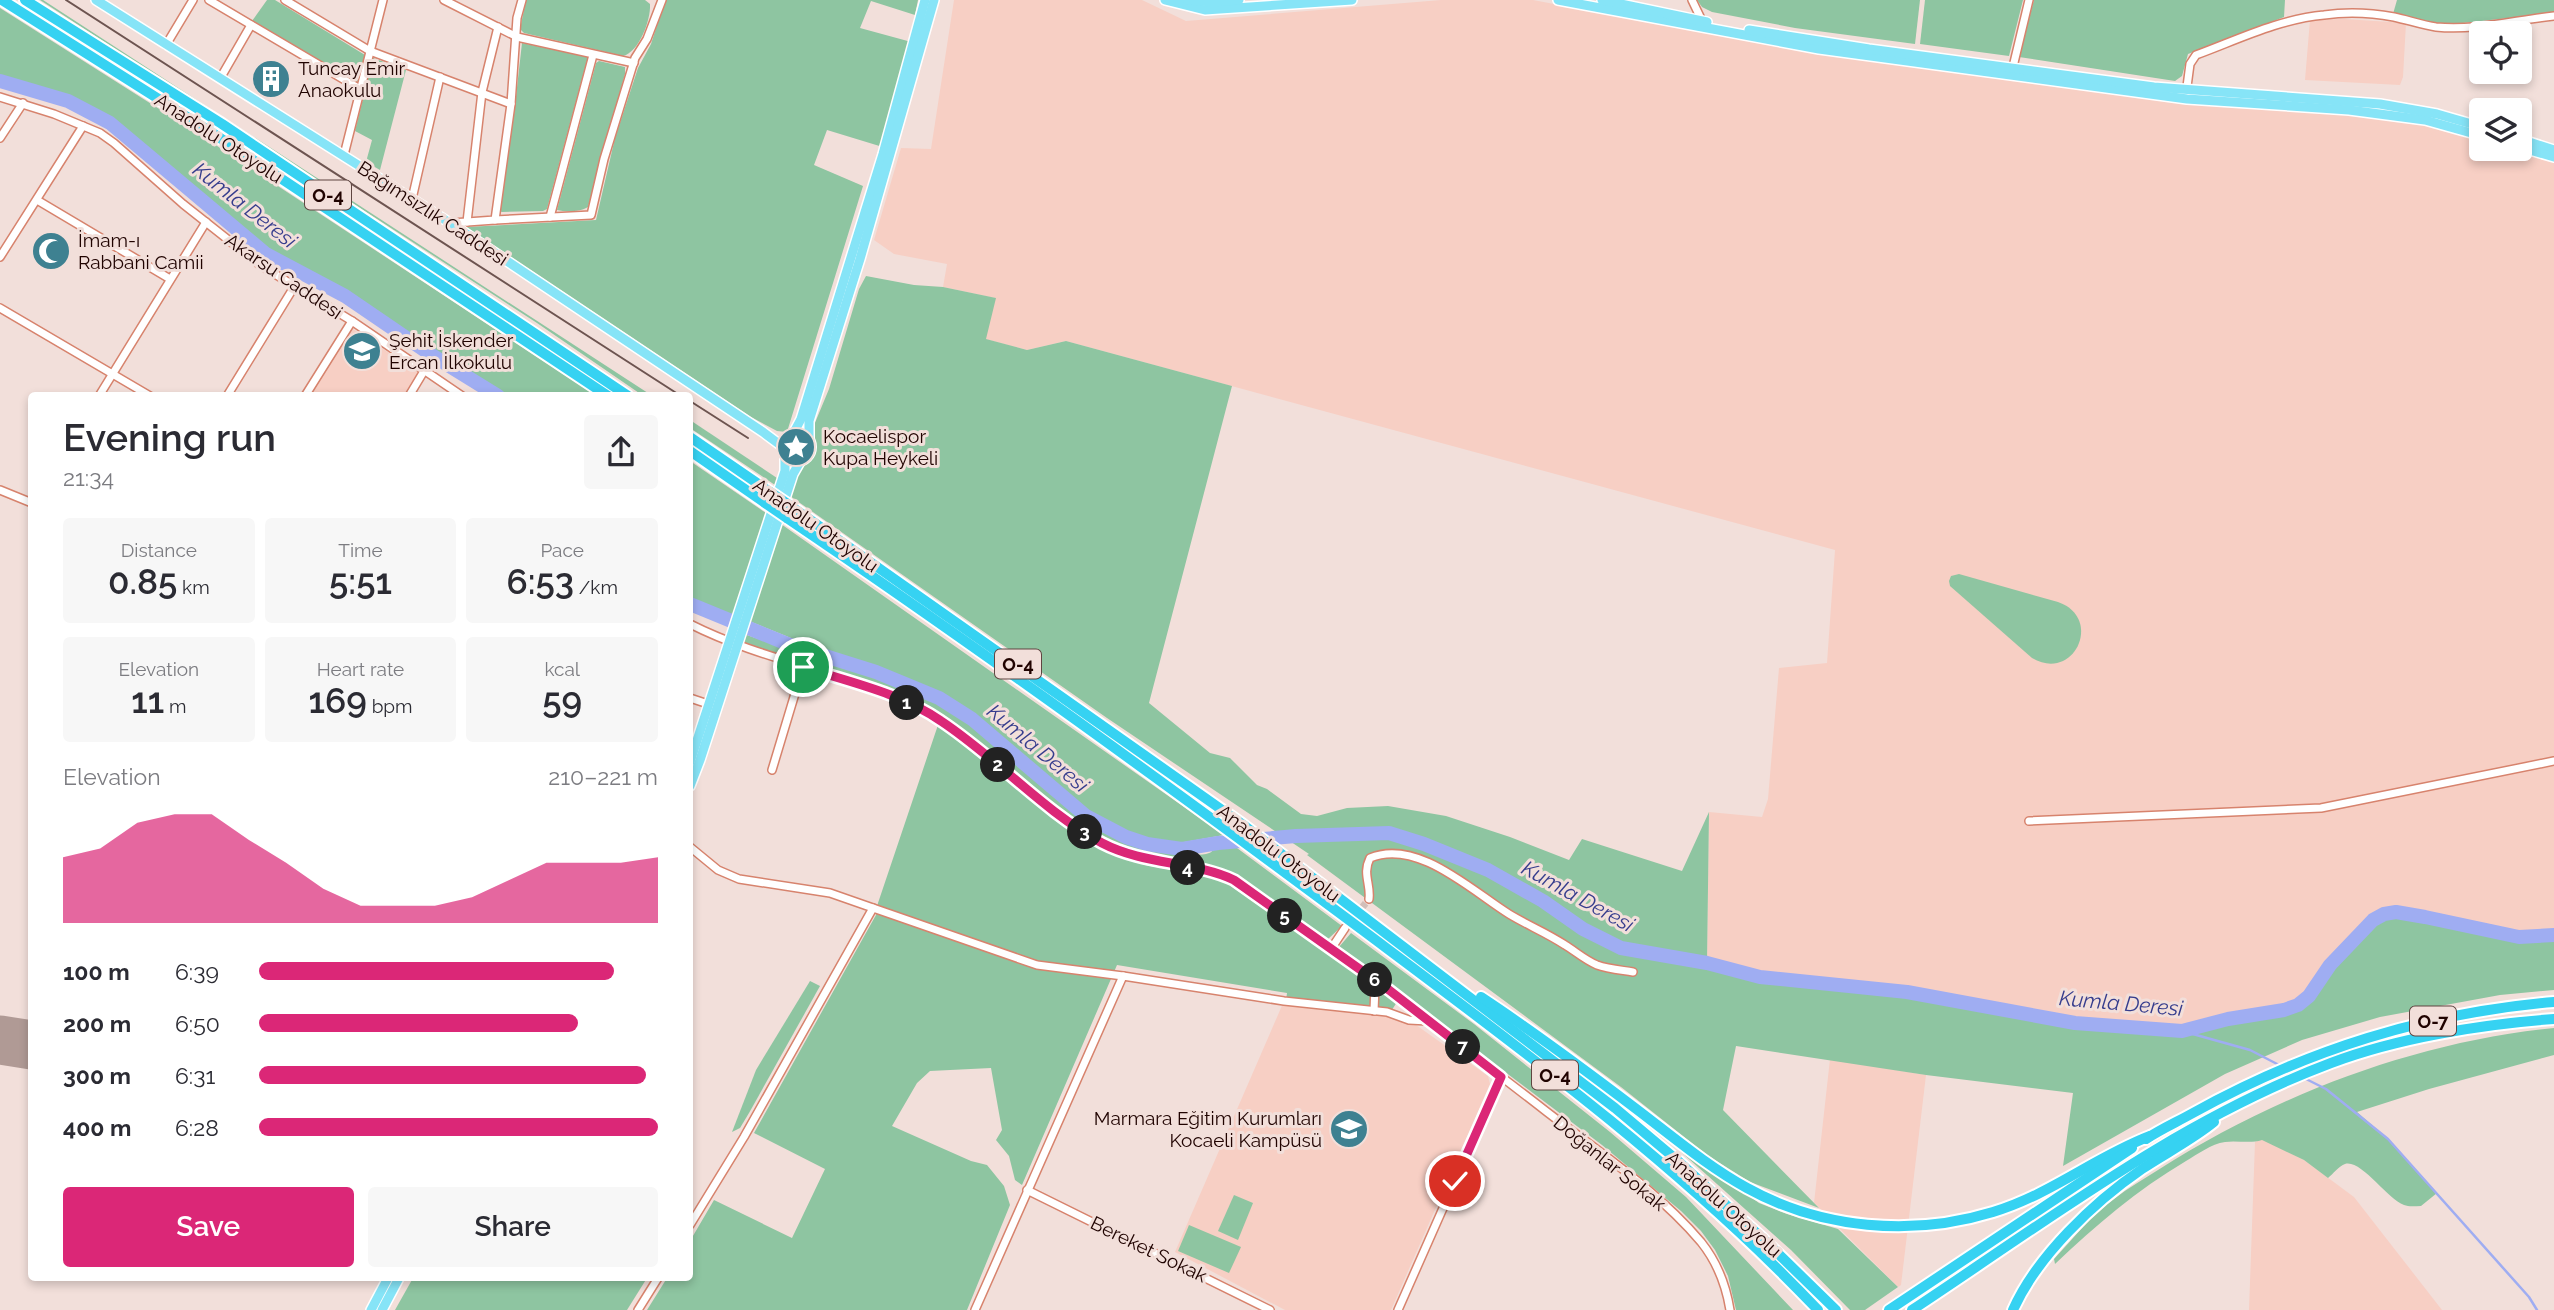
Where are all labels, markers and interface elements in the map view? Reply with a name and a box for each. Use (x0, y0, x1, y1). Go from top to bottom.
map controls (2469, 21, 2532, 161)
button: locate (2469, 21, 2532, 84)
place label: Tuncay Emir Anaokulu (298, 57, 406, 101)
building icon: Tuncay Emir Anaokulu (250, 58, 292, 100)
street label: Anadolu Otoyolu (151, 89, 287, 187)
button: layers (2469, 98, 2532, 161)
street label: Bağımsızlık Caddesi (354, 156, 512, 270)
water label: Kumla Deresi (188, 157, 302, 253)
road number: O-4 (305, 180, 351, 210)
place label: İmam-ı Rabbani Camii (78, 229, 204, 273)
street label: Akarsu Caddesi (221, 229, 347, 323)
mosque icon: İmam-ı Rabbani Camii (30, 230, 72, 272)
place label: Şehit İskender Ercan İlkokulu (389, 329, 514, 373)
school or university icon: Şehit İskender Ercan İlkokulu (341, 330, 383, 372)
text: Evening run (63, 415, 276, 460)
button: share (584, 415, 658, 489)
place label: Kocaelispor Kupa Heykeli (823, 425, 938, 469)
place icon: Kocaelispor Kupa Heykeli (775, 426, 817, 468)
text: 21:34 (63, 464, 114, 491)
street label: Anadolu Otoyolu (749, 474, 883, 576)
text: Distance (121, 539, 197, 561)
text: Time (338, 539, 383, 561)
text: Pace (540, 539, 584, 561)
text: 0.85 (108, 561, 177, 602)
text: 5:51 (329, 561, 392, 602)
text: 6:53 (506, 561, 574, 602)
text: km (177, 576, 210, 598)
text: /km (574, 576, 618, 598)
pin (773, 637, 833, 697)
icon: arrive (784, 648, 822, 686)
road number: O-4 (995, 650, 1041, 678)
text: Elevation (118, 658, 199, 680)
text: Heart rate (317, 658, 404, 680)
text: kcal (544, 658, 580, 680)
text: 11 (131, 680, 164, 721)
text: 169 (308, 680, 367, 721)
text: 59 (542, 680, 582, 721)
pin: 1 (890, 686, 925, 720)
text: 1 (902, 691, 911, 713)
text: m (164, 695, 186, 717)
text: bpm (367, 695, 413, 717)
water label: Kumla Deresi (982, 698, 1094, 798)
pin: 2 (981, 748, 1016, 782)
text: 2 (992, 753, 1003, 775)
text: Elevation (63, 763, 161, 790)
text: 210–221 m (548, 763, 658, 790)
street label: Anadolu Otoyolu (1213, 800, 1345, 906)
pin: 3 (1068, 814, 1102, 850)
text: 3 (1079, 820, 1090, 842)
pin: 4 (1170, 850, 1206, 886)
water label: Kumla Deresi (1518, 855, 1639, 937)
text: 4 (1182, 856, 1193, 878)
pin: 5 (1268, 898, 1302, 934)
text: 5 (1279, 904, 1290, 926)
text: 100 m (63, 958, 130, 985)
text: 6:39 (175, 958, 219, 985)
pin: 6 (1358, 962, 1392, 998)
text: 6 (1369, 968, 1380, 990)
water label: Kumla Deresi (2058, 985, 2185, 1021)
road number: O-7 (2410, 1006, 2456, 1036)
text: 200 m (63, 1010, 131, 1037)
text: 6:50 (175, 1010, 220, 1037)
pin: 7 (1446, 1030, 1480, 1064)
text: 7 (1457, 1035, 1468, 1057)
road number: O-4 (1532, 1060, 1578, 1090)
text: 300 m (63, 1062, 131, 1089)
text: 6:31 (175, 1062, 215, 1089)
place label: Marmara Eğitim Kurumları Kocaeli Kampüsü (1094, 1107, 1322, 1151)
school or university icon: Marmara Eğitim Kurumları Kocaeli Kampüsü (1328, 1108, 1370, 1150)
street label: Doğanlar Sokak (1549, 1111, 1671, 1215)
text: 400 m (63, 1114, 131, 1141)
text: 6:28 (175, 1114, 219, 1141)
street label: Anadolu Otoyolu (1662, 1146, 1786, 1262)
pin (1425, 1151, 1485, 1211)
icon: check (1436, 1162, 1474, 1200)
button: Save (63, 1187, 354, 1267)
button: Share (368, 1187, 658, 1267)
street label: Bereket Sokak (1087, 1211, 1211, 1287)

